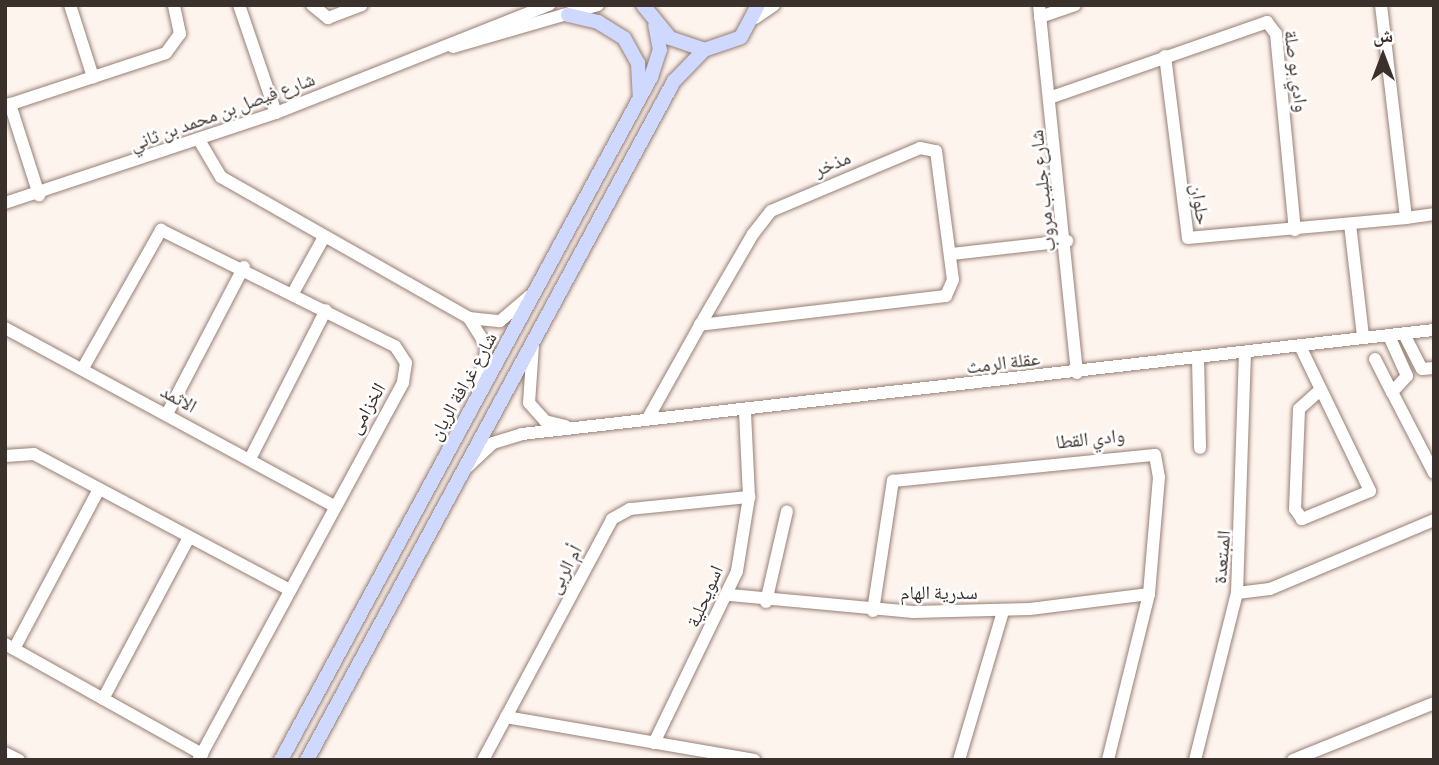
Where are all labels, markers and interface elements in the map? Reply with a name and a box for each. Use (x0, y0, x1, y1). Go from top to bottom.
north arrow (1348, 21, 1418, 91)
text: ش (1373, 23, 1393, 46)
street label: وادي بو صلة (1280, 29, 1314, 113)
street label: شارع فيصل بن محمد بن ثاني (126, 67, 318, 155)
street label: شارع جليب مروب (1024, 129, 1060, 253)
street label: مذخر (810, 145, 854, 181)
street label: حلوان (1187, 182, 1215, 226)
street label: شارع غرافة الريان (423, 328, 501, 444)
street label: عقلة الرمث (965, 346, 1041, 378)
street label: الخزامى (342, 378, 390, 438)
street label: الاثمد (157, 379, 201, 417)
street label: وادي القطا (1054, 423, 1126, 453)
street label: المبتعدة (1207, 529, 1235, 585)
street label: أم الربى (542, 541, 586, 597)
street label: اسويحلية (681, 562, 727, 630)
street label: سدرية الهام (900, 581, 978, 603)

